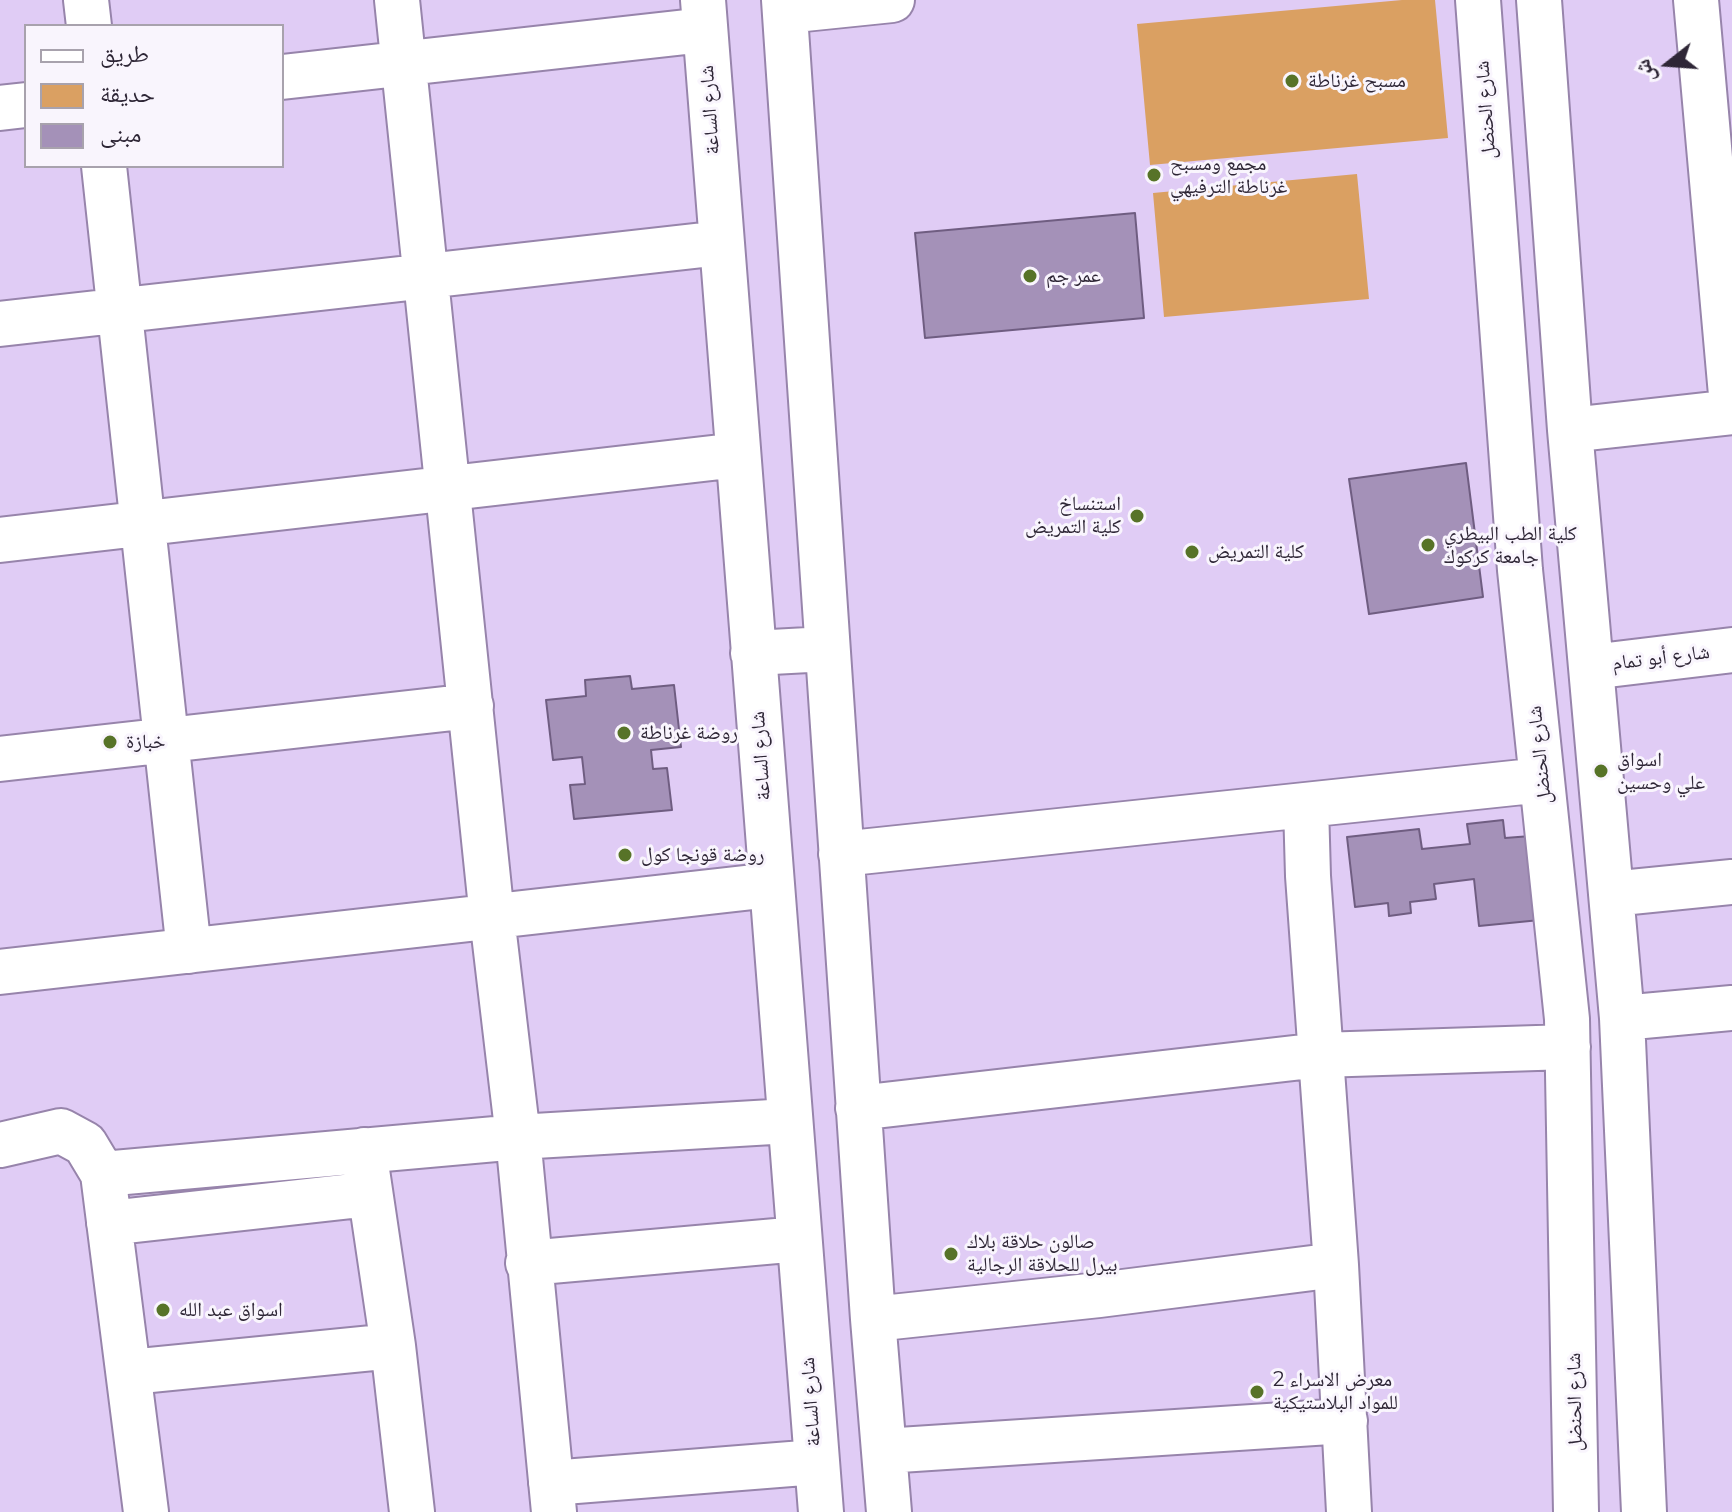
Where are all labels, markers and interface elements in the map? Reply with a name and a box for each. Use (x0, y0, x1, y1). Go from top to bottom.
legend (24, 24, 284, 168)
north arrow (1628, 24, 1708, 104)
text: طريق (100, 39, 149, 68)
text: ش (1628, 56, 1661, 86)
street label: شارع الحنضل (1471, 60, 1501, 160)
street label: شارع الساعة (695, 64, 725, 156)
place label: مسبح غرناطة (1308, 69, 1406, 93)
marker: مسبح غرناطة (1283, 72, 1301, 90)
text: حديقة (100, 79, 155, 108)
text: مبنى (100, 119, 141, 148)
place label: مجمع ومسبح غرناطة الترفيهي (1170, 152, 1287, 199)
marker: مجمع ومسبح غرناطة الترفيهي (1145, 166, 1163, 184)
place label: عمر جم (1046, 264, 1101, 288)
marker: عمر جم (1021, 267, 1039, 285)
place label: استنساخ کلیة التمریض (1025, 492, 1121, 539)
marker: استنساخ کلیة التمریض (1128, 507, 1146, 525)
place label: كلية الطب البيطري جامعة كركوك (1444, 522, 1577, 569)
marker: كلية الطب البيطري جامعة كركوك (1419, 536, 1437, 554)
place label: كلية التمريض (1208, 540, 1304, 564)
marker: كلية التمريض (1183, 543, 1201, 561)
street label: شارع أبو تمام (1611, 640, 1711, 676)
street label: شارع الحنضل (1523, 705, 1557, 805)
street label: شارع الساعة (746, 710, 776, 802)
place label: روضة غرناطة (640, 721, 738, 745)
marker: روضة غرناطة (615, 724, 633, 742)
place label: خبازة (126, 730, 165, 754)
marker: خبازة (101, 733, 119, 751)
place label: اسواق علي وحسين (1617, 748, 1705, 795)
marker: اسواق علي وحسين (1592, 762, 1610, 780)
place label: روضة قونجا كول (641, 843, 765, 867)
marker: روضة قونجا كول (616, 846, 634, 864)
place label: صالون حلاقة بلاك بيرل للحلاقة الرجالية (967, 1230, 1118, 1277)
marker: صالون حلاقة بلاك بيرل للحلاقة الرجالية (942, 1245, 960, 1263)
place label: اسواق عبد الله (179, 1298, 283, 1322)
marker: اسواق عبد الله (154, 1301, 172, 1319)
street label: شارع الحنضل (1562, 1352, 1588, 1452)
street label: شارع الساعة (796, 1356, 826, 1448)
place label: معرض الاسراء 2 للمواد البلاستيكية (1273, 1368, 1398, 1415)
marker: معرض الاسراء 2 للمواد البلاستيكية (1248, 1383, 1266, 1401)

